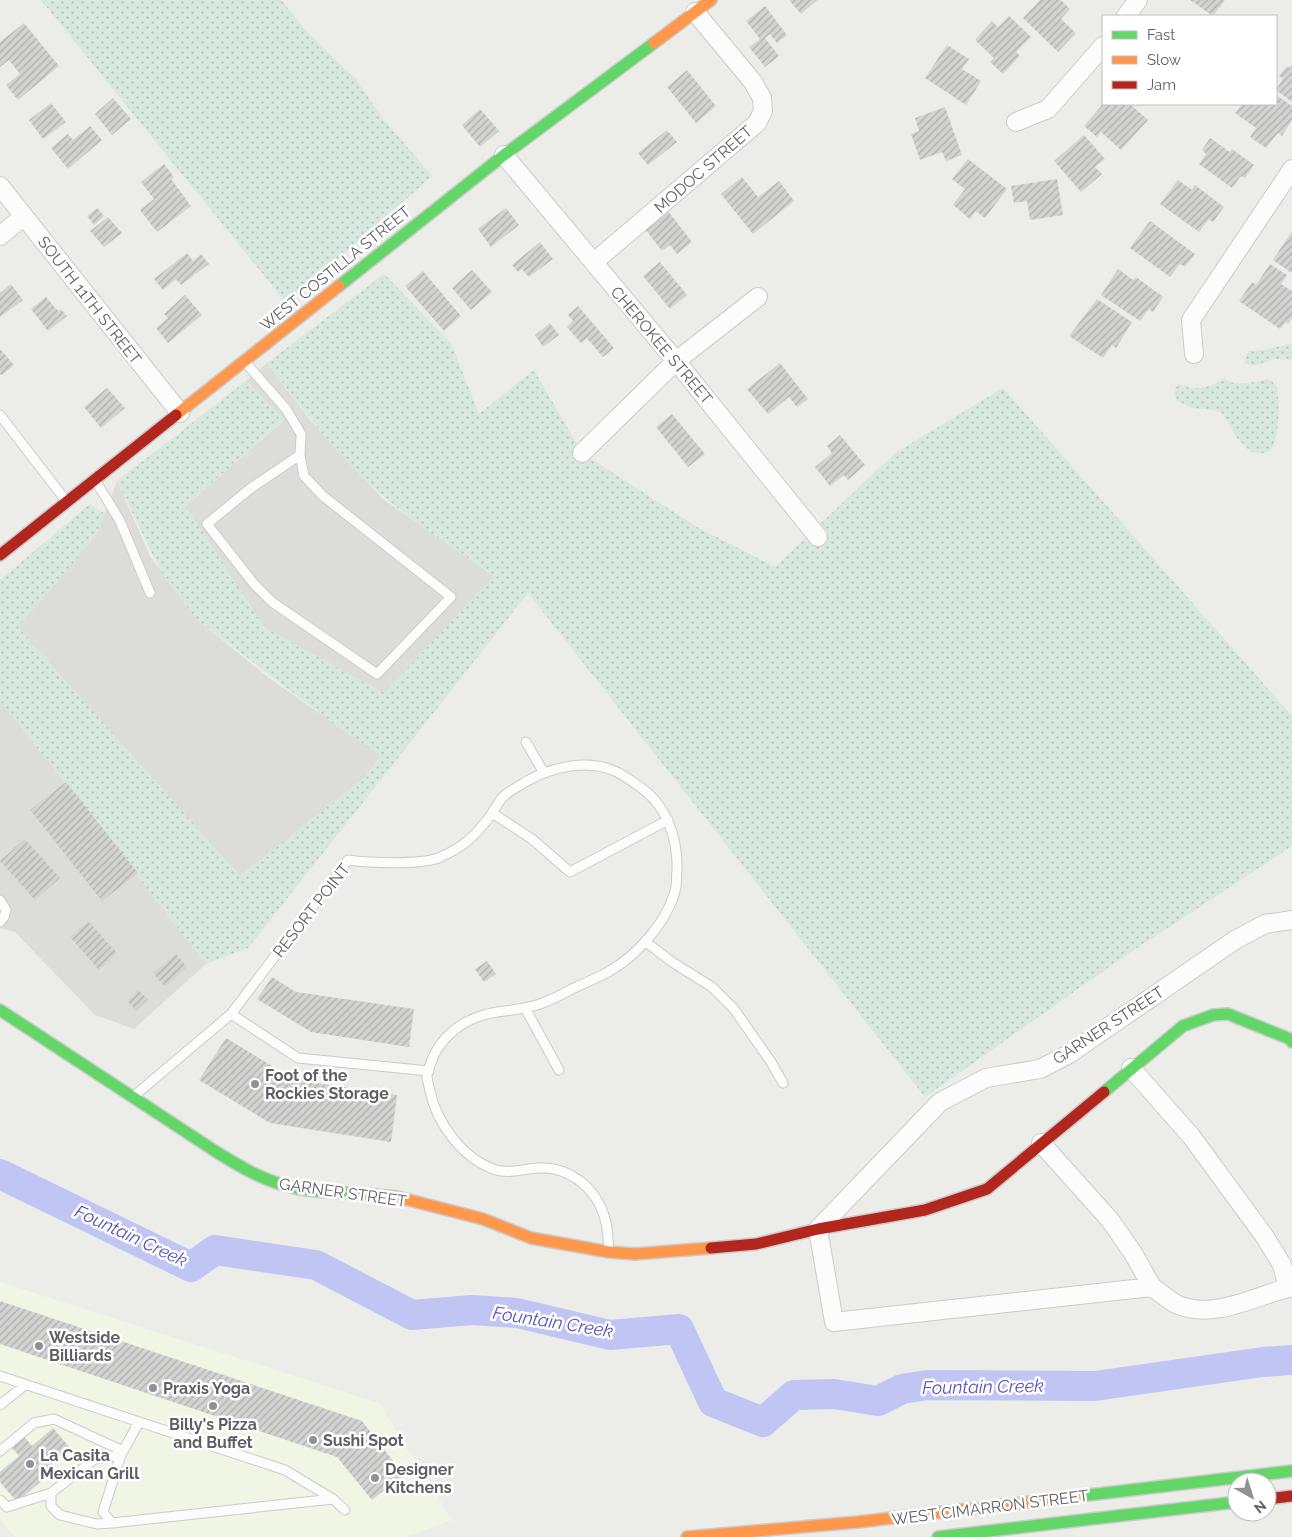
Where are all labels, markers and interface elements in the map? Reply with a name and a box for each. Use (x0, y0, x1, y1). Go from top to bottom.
legend (1102, 15, 1277, 105)
text: Fast (1147, 26, 1175, 44)
text: Slow (1147, 51, 1181, 69)
text: Jam (1147, 76, 1176, 94)
street label: MODOC STREET (650, 121, 756, 217)
street label: WEST COSTILLA STREET (256, 202, 415, 335)
street label: SOUTH 11TH STREET (34, 233, 146, 368)
street label: CHEROKEE STREET (607, 283, 717, 408)
street label: RESORT POINT (269, 860, 354, 961)
street label: GARNER STREET (1049, 982, 1168, 1068)
place label: Foot of the Rockies Storage (265, 1066, 389, 1103)
marker: Foot of the Rockies Storage (249, 1078, 261, 1090)
street label: GARNER STREET (278, 1174, 408, 1211)
water label: Fountain Creek (72, 1200, 191, 1271)
water label: Fountain Creek (491, 1302, 615, 1341)
place label: Westside Billiards (49, 1328, 121, 1365)
marker: Westside Billiards (33, 1340, 45, 1352)
water label: Fountain Creek (922, 1375, 1044, 1398)
place label: Praxis Yoga (163, 1379, 250, 1398)
marker: Praxis Yoga (147, 1382, 159, 1394)
marker: Billy's Pizza and Buffet (207, 1400, 219, 1412)
place label: Billy's Pizza and Buffet (169, 1415, 257, 1452)
place label: Sushi Spot (323, 1431, 404, 1450)
marker: Sushi Spot (307, 1434, 319, 1446)
place label: La Casita Mexican Grill (40, 1446, 140, 1483)
marker: La Casita Mexican Grill (24, 1458, 36, 1470)
place label: Designer Kitchens (385, 1460, 454, 1497)
marker: Designer Kitchens (369, 1472, 381, 1484)
north arrow (1227, 1472, 1277, 1522)
street label: WEST CIMARRON STREET (891, 1486, 1090, 1529)
text: N (1251, 1498, 1269, 1517)

